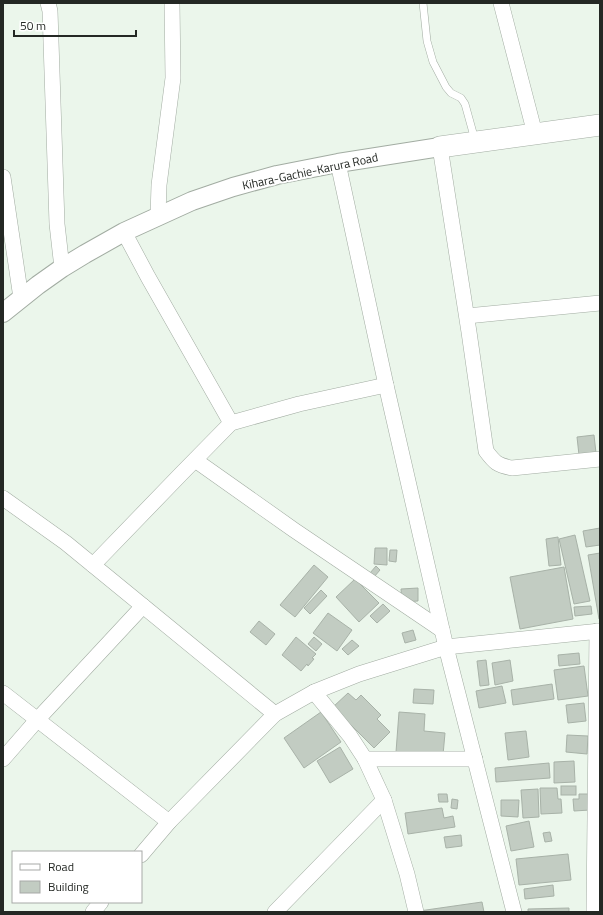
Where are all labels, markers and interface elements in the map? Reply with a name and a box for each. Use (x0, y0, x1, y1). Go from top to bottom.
scale bar (14, 12, 136, 38)
text: 50 m (20, 16, 46, 35)
street label: Kihara-Gachie-Karura Road (240, 147, 380, 195)
legend (12, 851, 142, 903)
text: Road (48, 857, 74, 876)
text: Building (48, 877, 89, 896)

